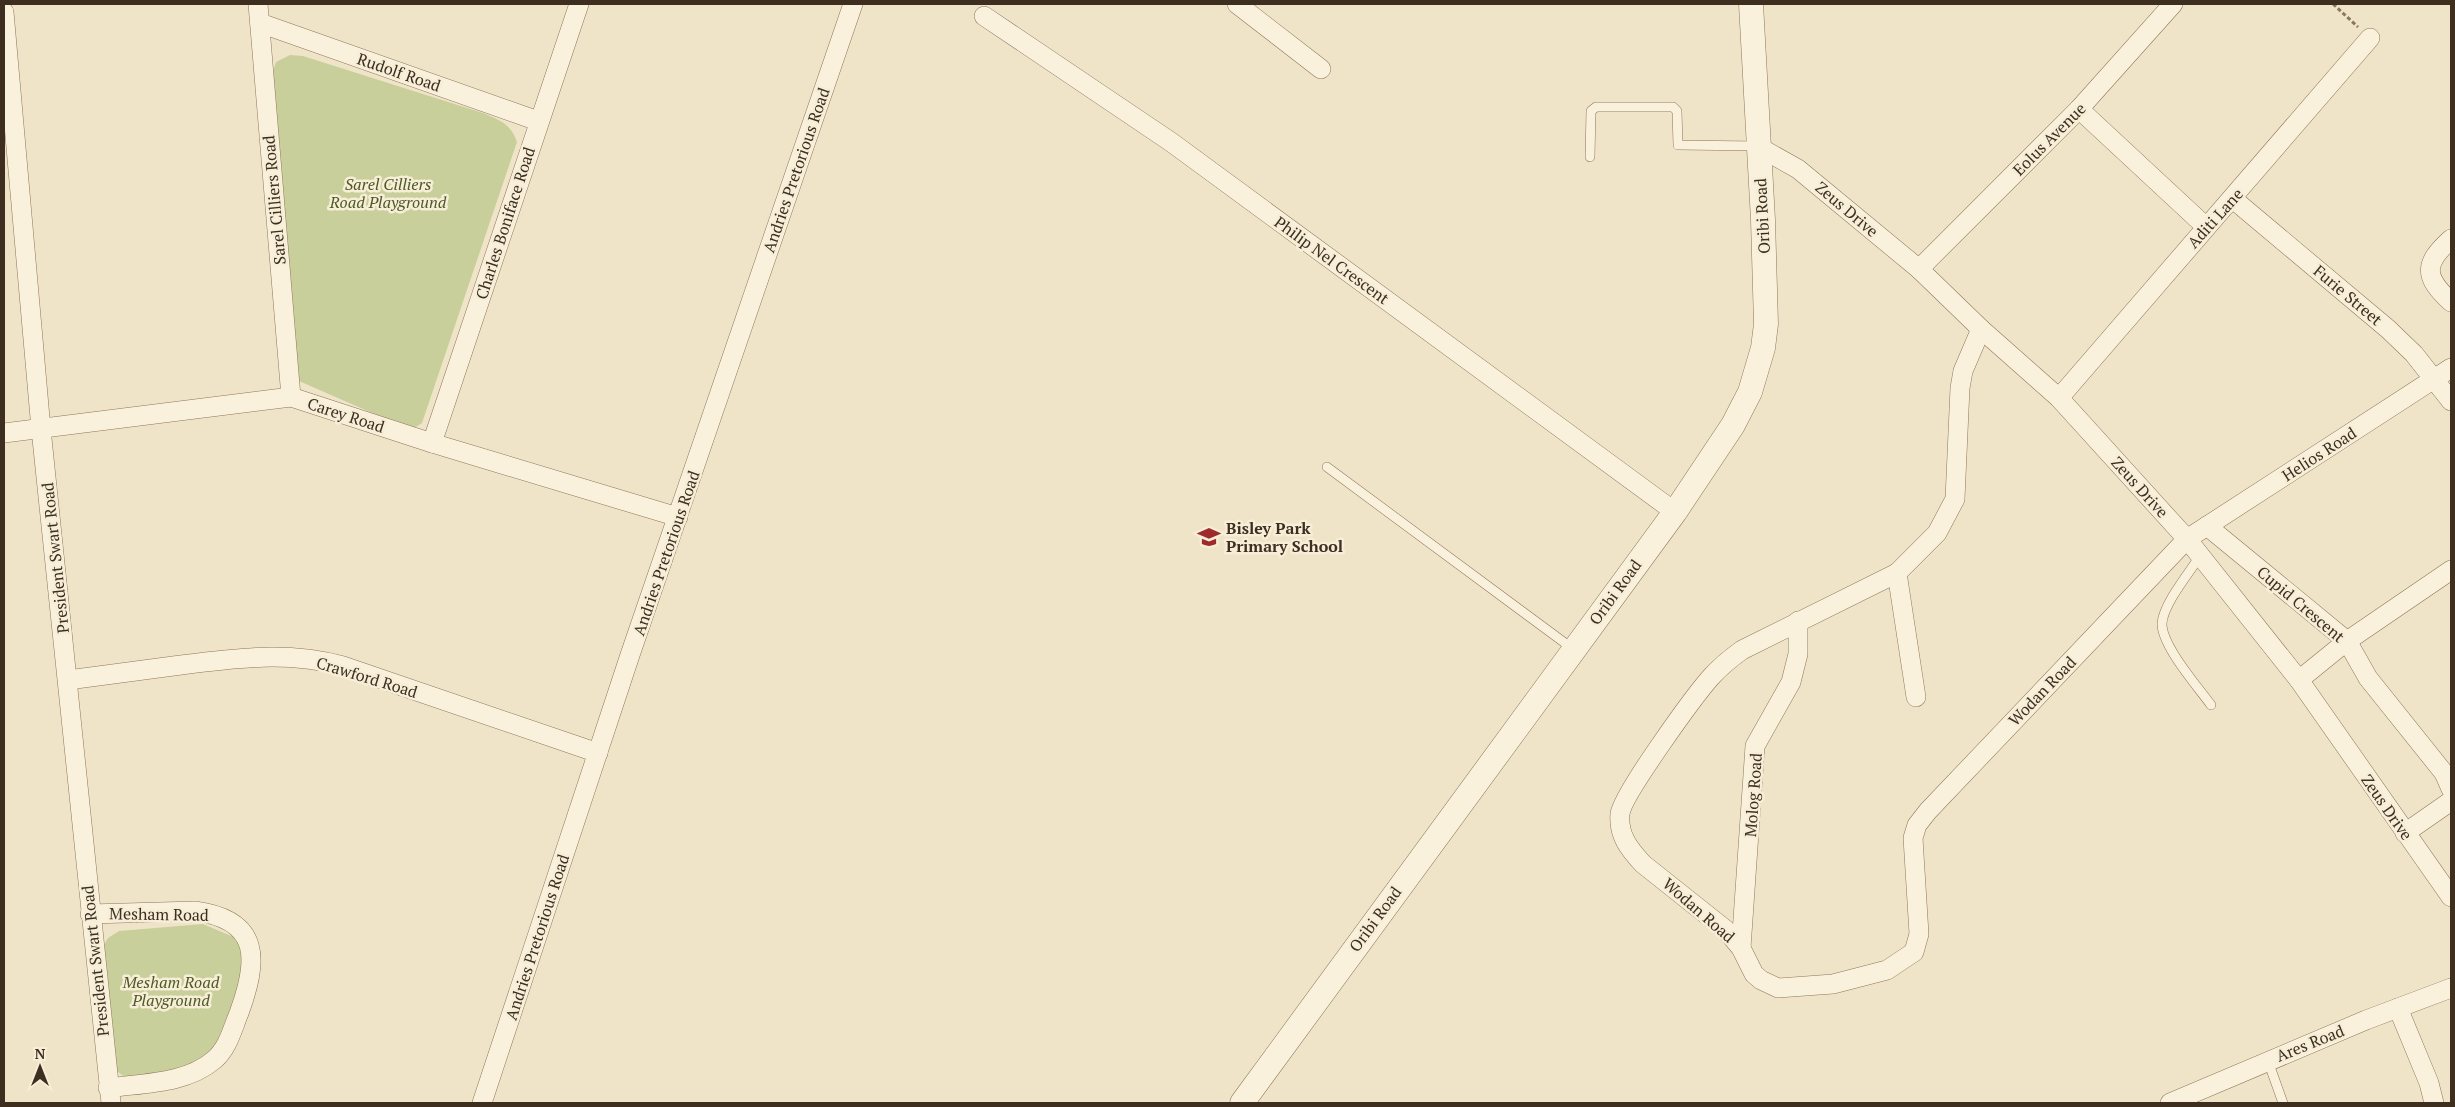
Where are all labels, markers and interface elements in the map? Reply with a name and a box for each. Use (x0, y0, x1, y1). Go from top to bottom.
street label: Rudolf Road (354, 47, 444, 97)
street label: Andries Pretorious Road (757, 84, 835, 255)
street label: Eolus Avenue (2008, 98, 2090, 180)
street label: Sarel Cilliers Road (257, 134, 291, 266)
street label: Charles Boniface Road (470, 144, 540, 302)
park label: Sarel Cilliers Road Playground (329, 173, 447, 213)
street label: Zeus Drive (1811, 176, 1883, 242)
street label: Oribi Road (1749, 177, 1775, 254)
street label: Aditi Lane (2182, 183, 2248, 253)
street label: Philip Nel Crescent (1270, 211, 1394, 309)
street label: Furie Street (2309, 260, 2387, 330)
street label: Carey Road (305, 392, 388, 438)
street label: Helios Road (2277, 422, 2361, 486)
street label: Zeus Drive (2107, 452, 2173, 522)
street label: Andries Pretorious Road (627, 467, 705, 638)
street label: President Swart Road (36, 481, 74, 635)
place label: Bisley Park Primary School (1226, 517, 1343, 557)
school or university icon: Bisley Park Primary School (1196, 524, 1222, 550)
street label: Oribi Road (1584, 555, 1646, 629)
street label: Cupid Crescent (2252, 561, 2350, 647)
street label: Crawford Road (314, 651, 420, 703)
street label: Wodan Road (2003, 651, 2081, 731)
street label: Molog Road (1739, 752, 1767, 838)
street label: Zeus Drive (2356, 770, 2418, 844)
street label: Andries Pretorious Road (500, 851, 574, 1023)
street label: Wodan Road (1658, 873, 1740, 948)
street label: Oribi Road (1344, 882, 1406, 956)
street label: President Swart Road (76, 884, 114, 1038)
street label: Mesham Road (109, 902, 209, 926)
park label: Mesham Road Playground (122, 971, 220, 1011)
street label: Ares Road (2273, 1019, 2347, 1067)
north arrow (15, 1042, 65, 1092)
text: N (35, 1044, 46, 1063)

